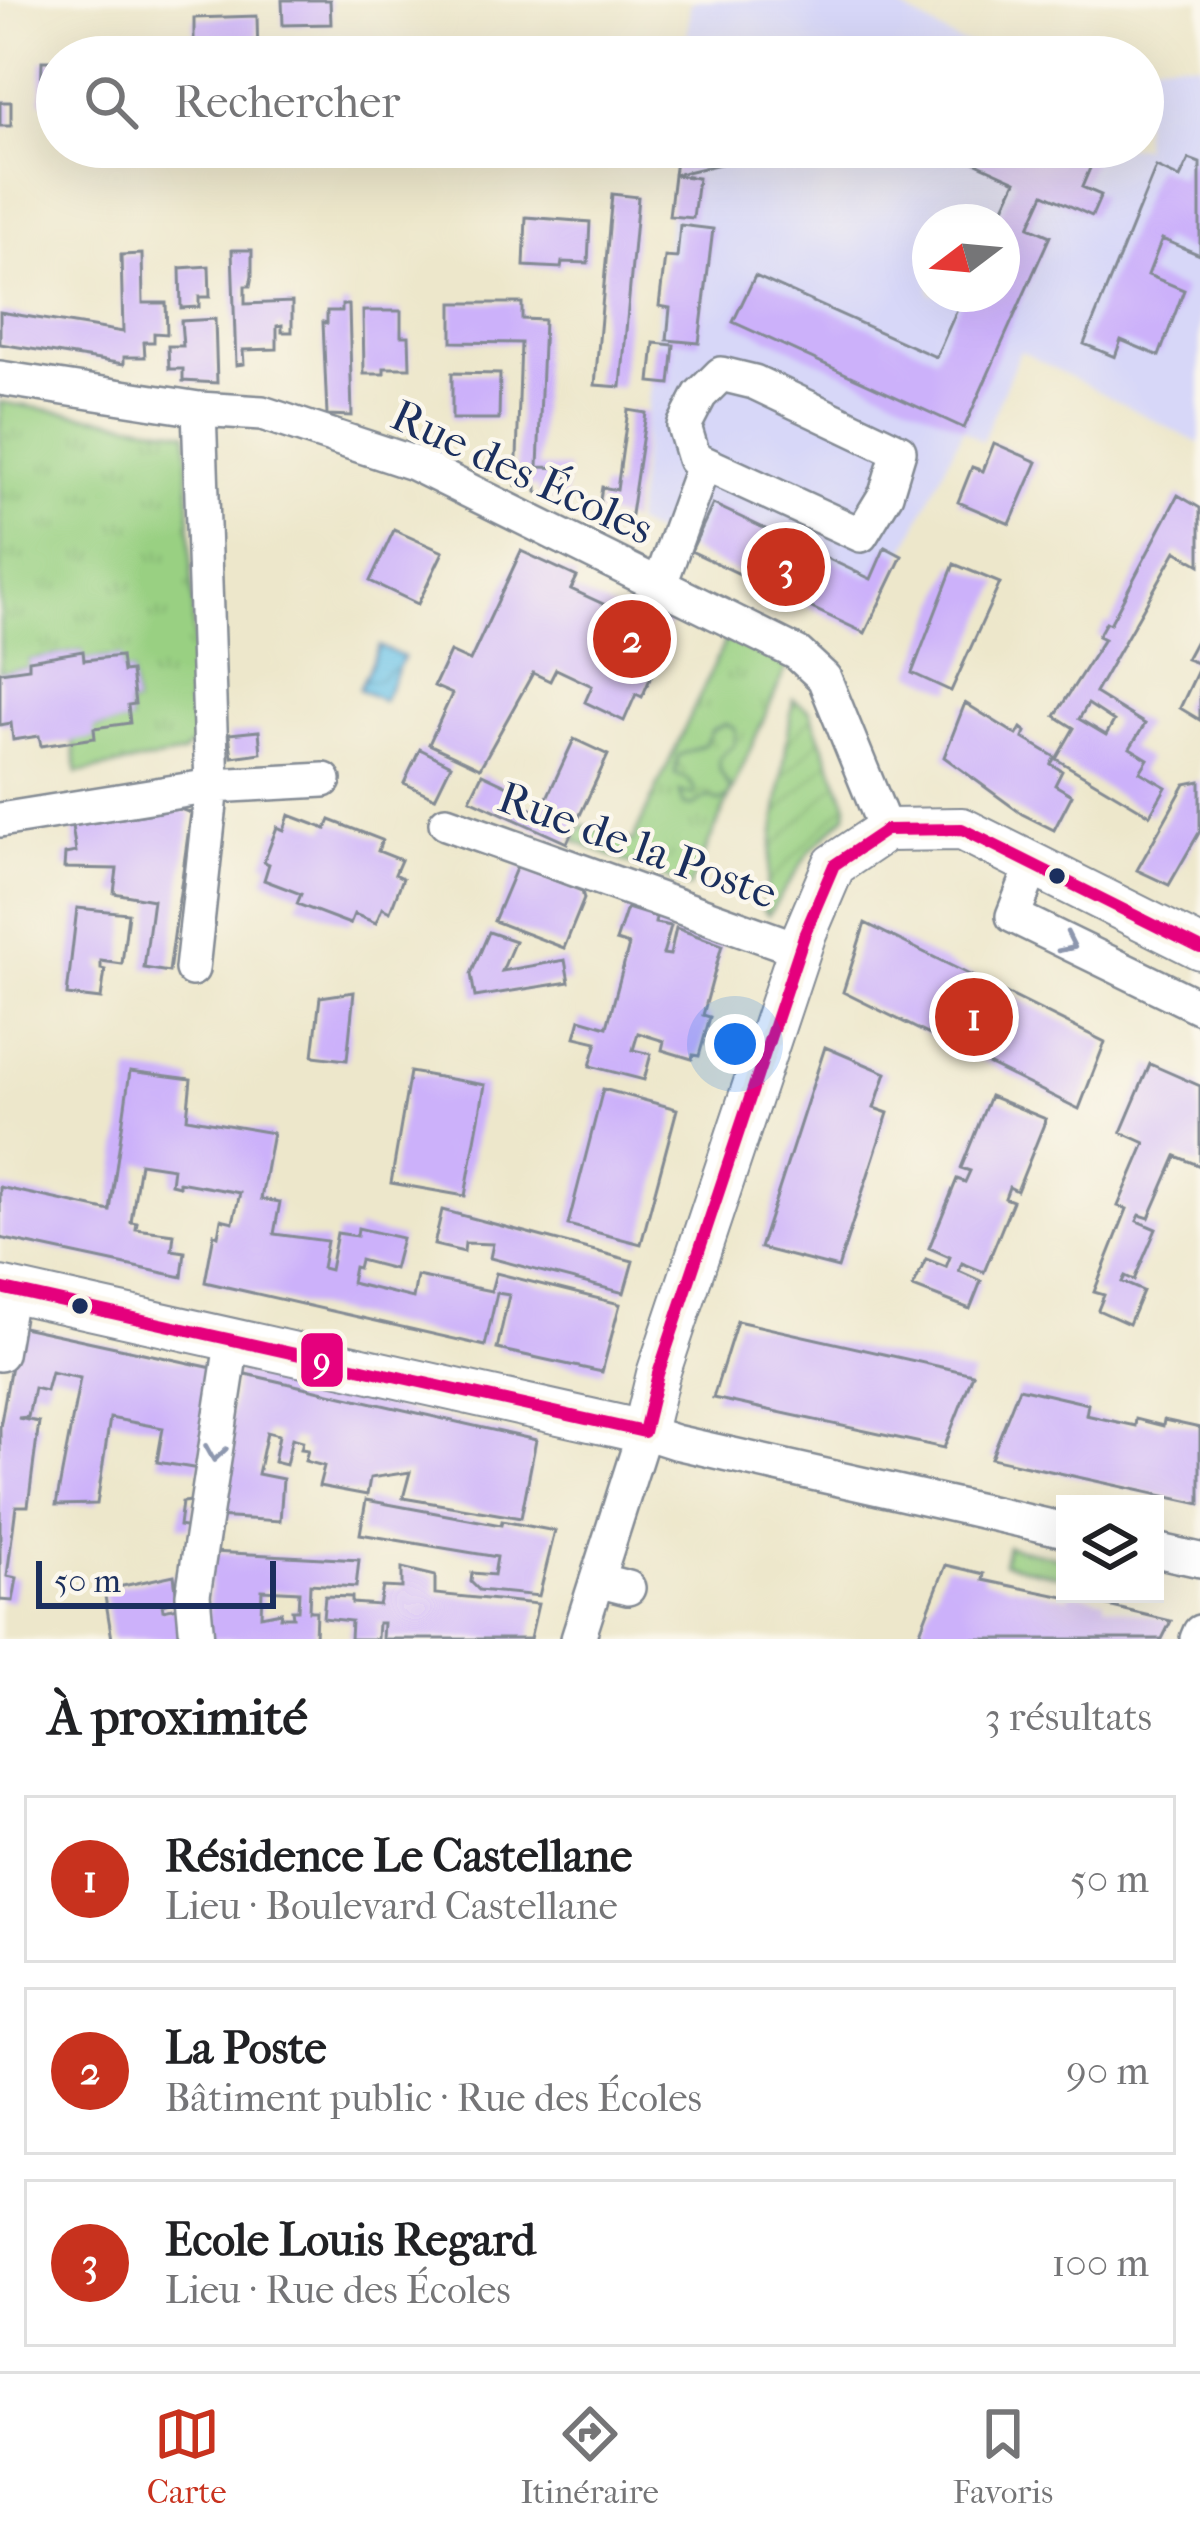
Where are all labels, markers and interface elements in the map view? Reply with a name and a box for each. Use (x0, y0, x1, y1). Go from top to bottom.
search box (36, 36, 1164, 168)
icon: search (78, 69, 144, 135)
text: Rechercher (174, 76, 400, 129)
north arrow (912, 204, 1020, 312)
street label: Rue des Écoles (383, 388, 662, 556)
pin: 3 (747, 522, 825, 612)
pin: 2 (593, 594, 671, 684)
street label: Rue de la Poste (491, 771, 784, 920)
unlabelled marker (1046, 865, 1068, 887)
one-way arrow (1056, 929, 1077, 953)
pin: 1 (935, 972, 1013, 1062)
your location (705, 1014, 765, 1074)
unlabelled marker (69, 1295, 91, 1317)
line badge: 9 (299, 1331, 345, 1389)
text: 9 (313, 1342, 331, 1381)
one-way arrow (204, 1443, 229, 1463)
map controls (1056, 1495, 1164, 1603)
button: layers (1056, 1495, 1164, 1603)
scale bar (36, 1555, 276, 1608)
text: 50 m (54, 1562, 121, 1601)
text: À proximité (48, 1687, 308, 1747)
text: 3 résultats (985, 1694, 1152, 1740)
text: Résidence Le Castellane (165, 1830, 632, 1883)
text: 1 (83, 1856, 97, 1902)
text: 50 m (1070, 1856, 1149, 1902)
text: Lieu · Boulevard Castellane (165, 1883, 618, 1929)
text: La Poste (165, 2022, 327, 2075)
text: 2 (80, 2048, 100, 2094)
text: 90 m (1066, 2048, 1149, 2094)
text: Bâtiment public · Rue des Écoles (165, 2075, 702, 2121)
text: Ecole Louis Regard (165, 2214, 536, 2267)
text: 3 (82, 2240, 98, 2286)
text: 100 m (1051, 2240, 1149, 2286)
text: Lieu · Rue des Écoles (165, 2267, 511, 2313)
tab: Carte (147, 2401, 227, 2512)
tab: Itinéraire (520, 2401, 659, 2512)
tab: Favoris (953, 2401, 1053, 2512)

